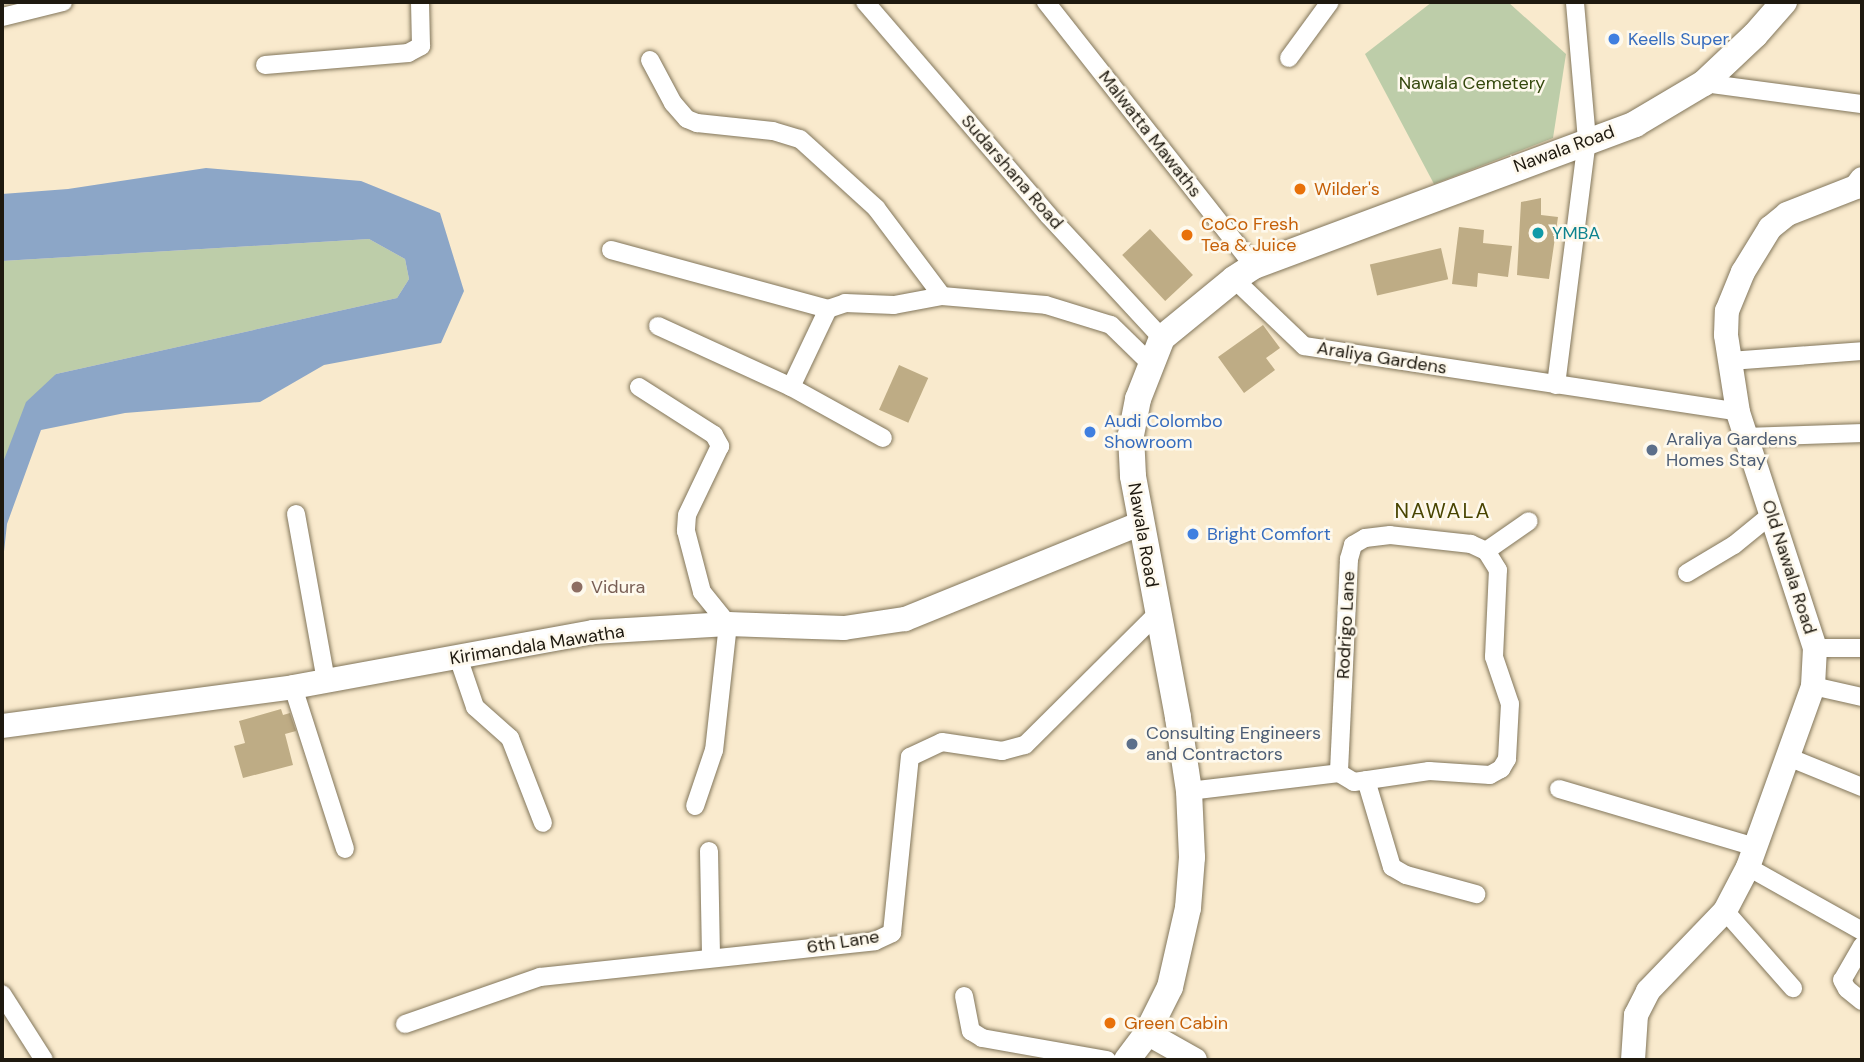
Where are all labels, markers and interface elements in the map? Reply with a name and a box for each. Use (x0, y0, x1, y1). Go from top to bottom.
place label: Keells Super (1628, 28, 1729, 50)
marker: Keells Super (1606, 31, 1622, 47)
street label: Malwatta Mawaths (1094, 66, 1206, 202)
park label: Nawala Cemetery (1399, 72, 1545, 94)
street label: Sudarshana Road (956, 110, 1068, 234)
street label: Nawala Road (1511, 121, 1617, 177)
place label: Wilder's (1314, 178, 1380, 200)
marker: Wilder's (1292, 181, 1308, 197)
place label: CoCo Fresh Tea & Juice (1201, 214, 1299, 256)
place label: YMBA (1552, 222, 1600, 244)
marker: YMBA (1530, 225, 1546, 241)
marker: CoCo Fresh Tea & Juice (1179, 227, 1195, 243)
street label: Araliya Gardens (1315, 337, 1449, 379)
place label: Audi Colombo Showroom (1104, 411, 1223, 453)
marker: Audi Colombo Showroom (1082, 424, 1098, 440)
place label: Araliya Gardens Homes Stay (1666, 429, 1797, 472)
marker: Araliya Gardens Homes Stay (1644, 442, 1660, 458)
street label: Nawala Road (1123, 481, 1163, 589)
street label: Old Nawala Road (1757, 497, 1821, 637)
district label: NAWALA (1395, 498, 1491, 524)
place label: Bright Comfort (1207, 523, 1331, 545)
marker: Bright Comfort (1185, 526, 1201, 542)
street label: Rodrigo Lane (1332, 570, 1360, 680)
place label: Vidura (591, 576, 645, 598)
marker: Vidura (569, 579, 585, 595)
street label: Kirimandala Mawatha (448, 621, 626, 669)
place label: Consulting Engineers and Contractors (1146, 723, 1321, 766)
marker: Consulting Engineers and Contractors (1124, 736, 1140, 752)
street label: 6th Lane (805, 926, 881, 958)
place label: Green Cabin (1124, 1012, 1228, 1034)
marker: Green Cabin (1102, 1015, 1118, 1031)

